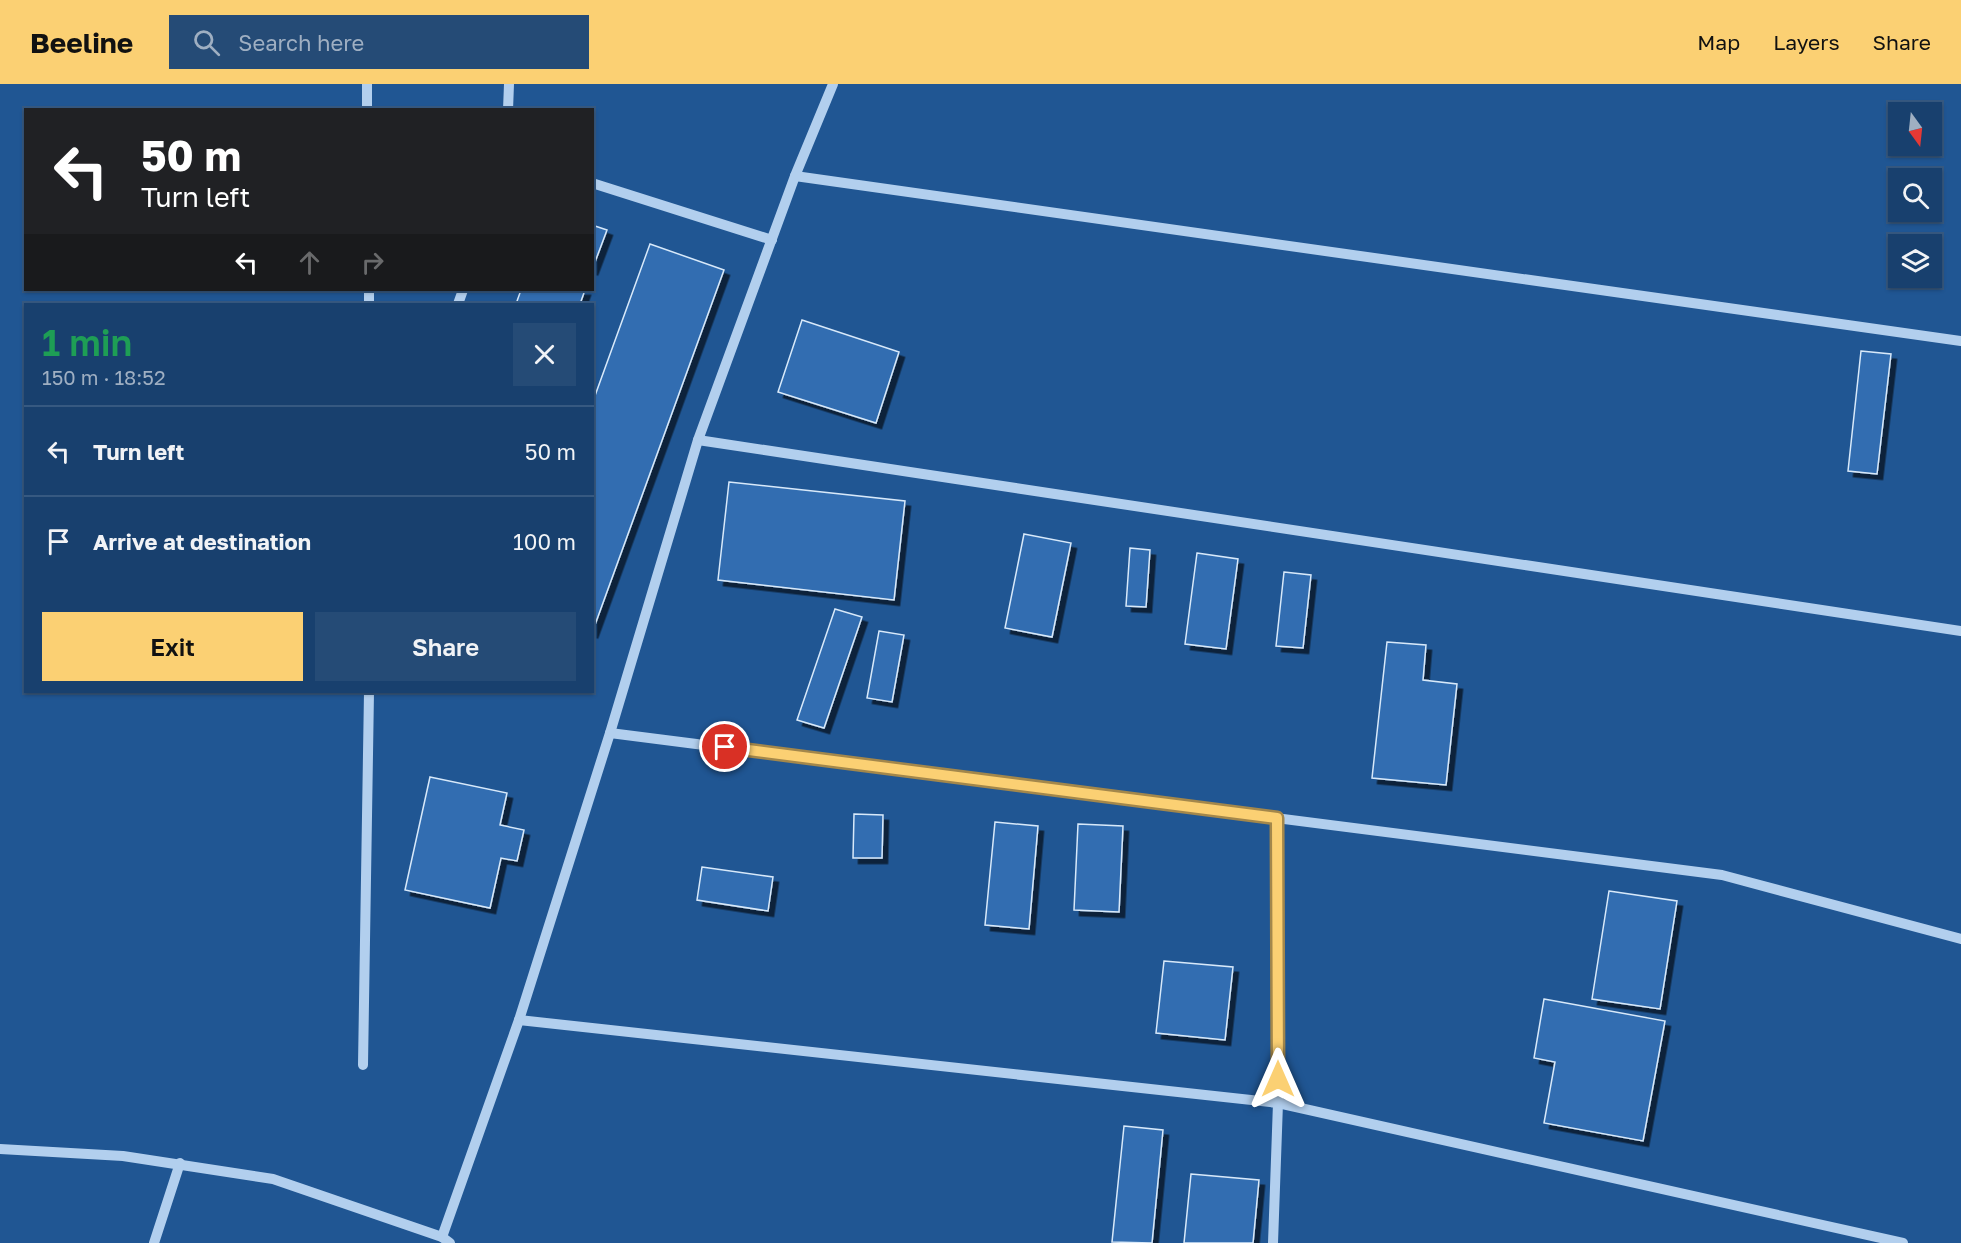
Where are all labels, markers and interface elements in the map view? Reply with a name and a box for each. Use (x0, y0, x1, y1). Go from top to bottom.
search box (169, 15, 589, 69)
text: Beeline (30, 26, 133, 59)
icon: search (190, 26, 223, 59)
text: Search here (238, 29, 364, 56)
text: Map (1697, 29, 1740, 55)
text: Layers (1773, 29, 1840, 55)
text: Share (1873, 29, 1931, 55)
north arrow (1888, 102, 1942, 156)
map controls (1888, 102, 1942, 288)
text: 50 m (141, 130, 241, 180)
icon: left (42, 132, 120, 210)
button: search (1888, 168, 1942, 222)
text: Turn left (141, 181, 250, 213)
button: layers (1888, 234, 1942, 288)
icon: left (230, 246, 263, 279)
icon: ahead (293, 246, 326, 279)
icon: right (356, 246, 389, 279)
text: 1 min (42, 321, 132, 364)
button: close (513, 323, 576, 386)
text: 150 m · 18:52 (42, 365, 166, 389)
icon: left (42, 435, 75, 468)
text: Turn left (93, 438, 184, 465)
text: 50 m (525, 438, 576, 465)
icon: arrive (42, 525, 75, 558)
text: Arrive at destination (93, 528, 311, 555)
text: 100 m (513, 528, 576, 555)
button: Exit (42, 612, 303, 681)
button: Share (315, 612, 576, 681)
pin (699, 721, 750, 772)
icon: arrive (708, 730, 741, 763)
position arrow (1246, 1047, 1310, 1111)

